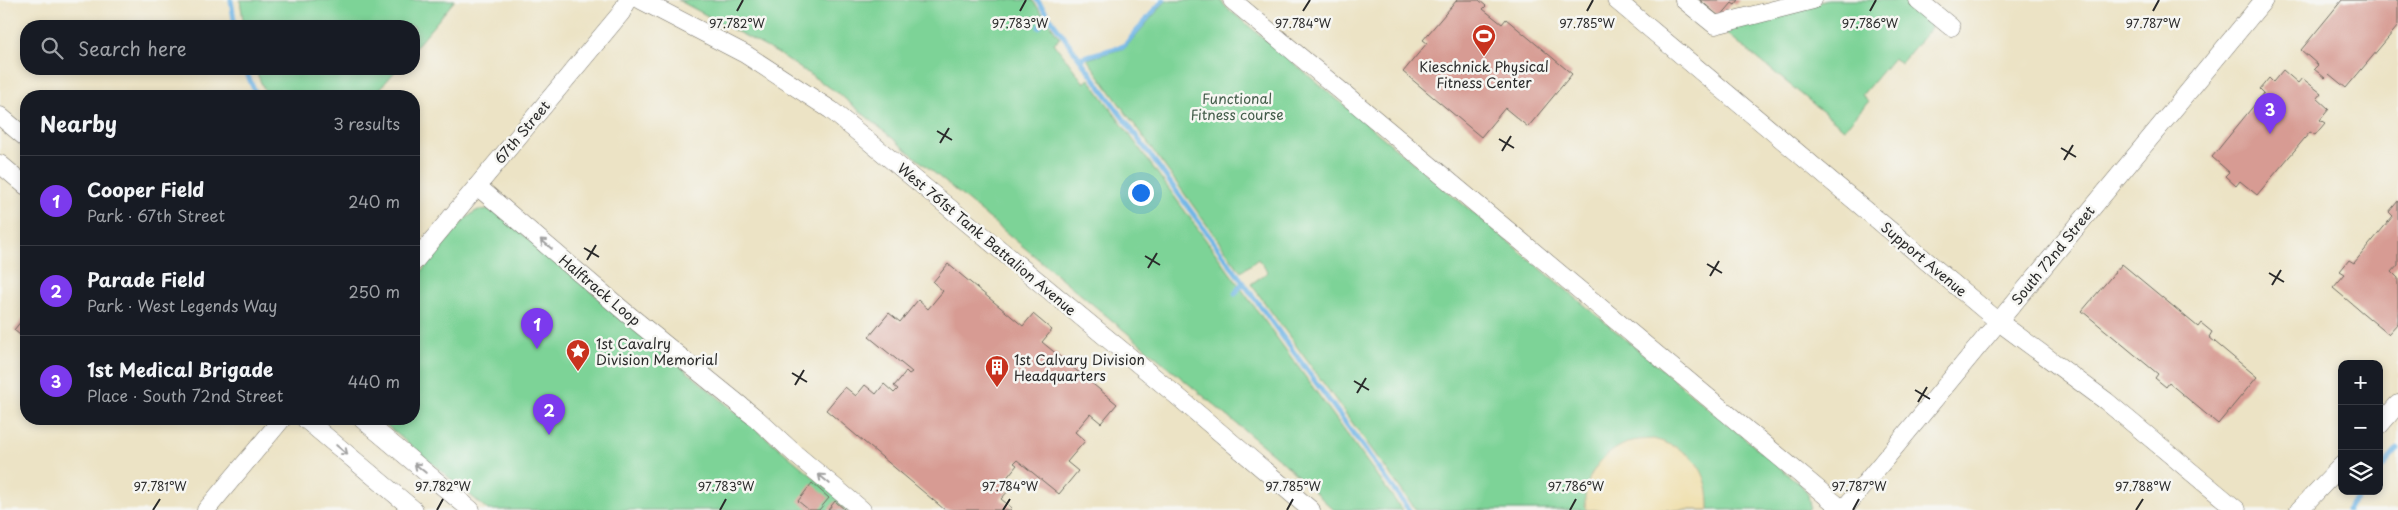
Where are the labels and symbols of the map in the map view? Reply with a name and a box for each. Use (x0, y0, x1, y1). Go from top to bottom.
text: 97.782°W (709, 14, 766, 32)
text: 97.783°W (992, 14, 1049, 32)
text: 97.784°W (1275, 14, 1332, 32)
text: 97.785°W (1559, 14, 1616, 32)
text: 97.786°W (1842, 14, 1899, 32)
text: 97.787°W (2126, 14, 2181, 32)
sports icon: Kieschnick Physical Fitness Center (1471, 23, 1497, 57)
place label: Kieschnick Physical Fitness Center (1419, 56, 1549, 93)
park label: Functional Fitness course (1190, 88, 1284, 125)
pin: 3 (2254, 93, 2286, 134)
street label: 67th Street (489, 96, 555, 168)
street label: West 761st Tank Battalion Avenue (893, 158, 1081, 320)
your location (1128, 180, 1154, 206)
street label: South 72nd Street (2006, 201, 2100, 309)
street label: Support Avenue (1876, 217, 1972, 301)
one-way arrow (539, 239, 552, 250)
street label: Halftrack Loop (555, 250, 645, 330)
pin: 1 (521, 308, 553, 349)
place label: 1st Cavalry Division Memorial (596, 333, 718, 370)
place icon: 1st Cavalry Division Memorial (565, 338, 591, 372)
place label: 1st Calvary Division Headquarters (1014, 349, 1145, 386)
building icon: 1st Calvary Division Headquarters (984, 354, 1010, 388)
pin: 2 (533, 394, 565, 435)
one-way arrow (335, 444, 348, 455)
one-way arrow (414, 462, 427, 473)
one-way arrow (818, 473, 831, 484)
text: 97.781°W (133, 477, 187, 495)
text: 97.782°W (415, 477, 472, 495)
text: 97.783°W (698, 477, 755, 495)
text: 97.784°W (982, 477, 1039, 495)
text: 97.785°W (1265, 477, 1322, 495)
text: 97.786°W (1548, 477, 1605, 495)
text: 97.787°W (1832, 477, 1887, 495)
text: 97.788°W (2115, 477, 2172, 495)

